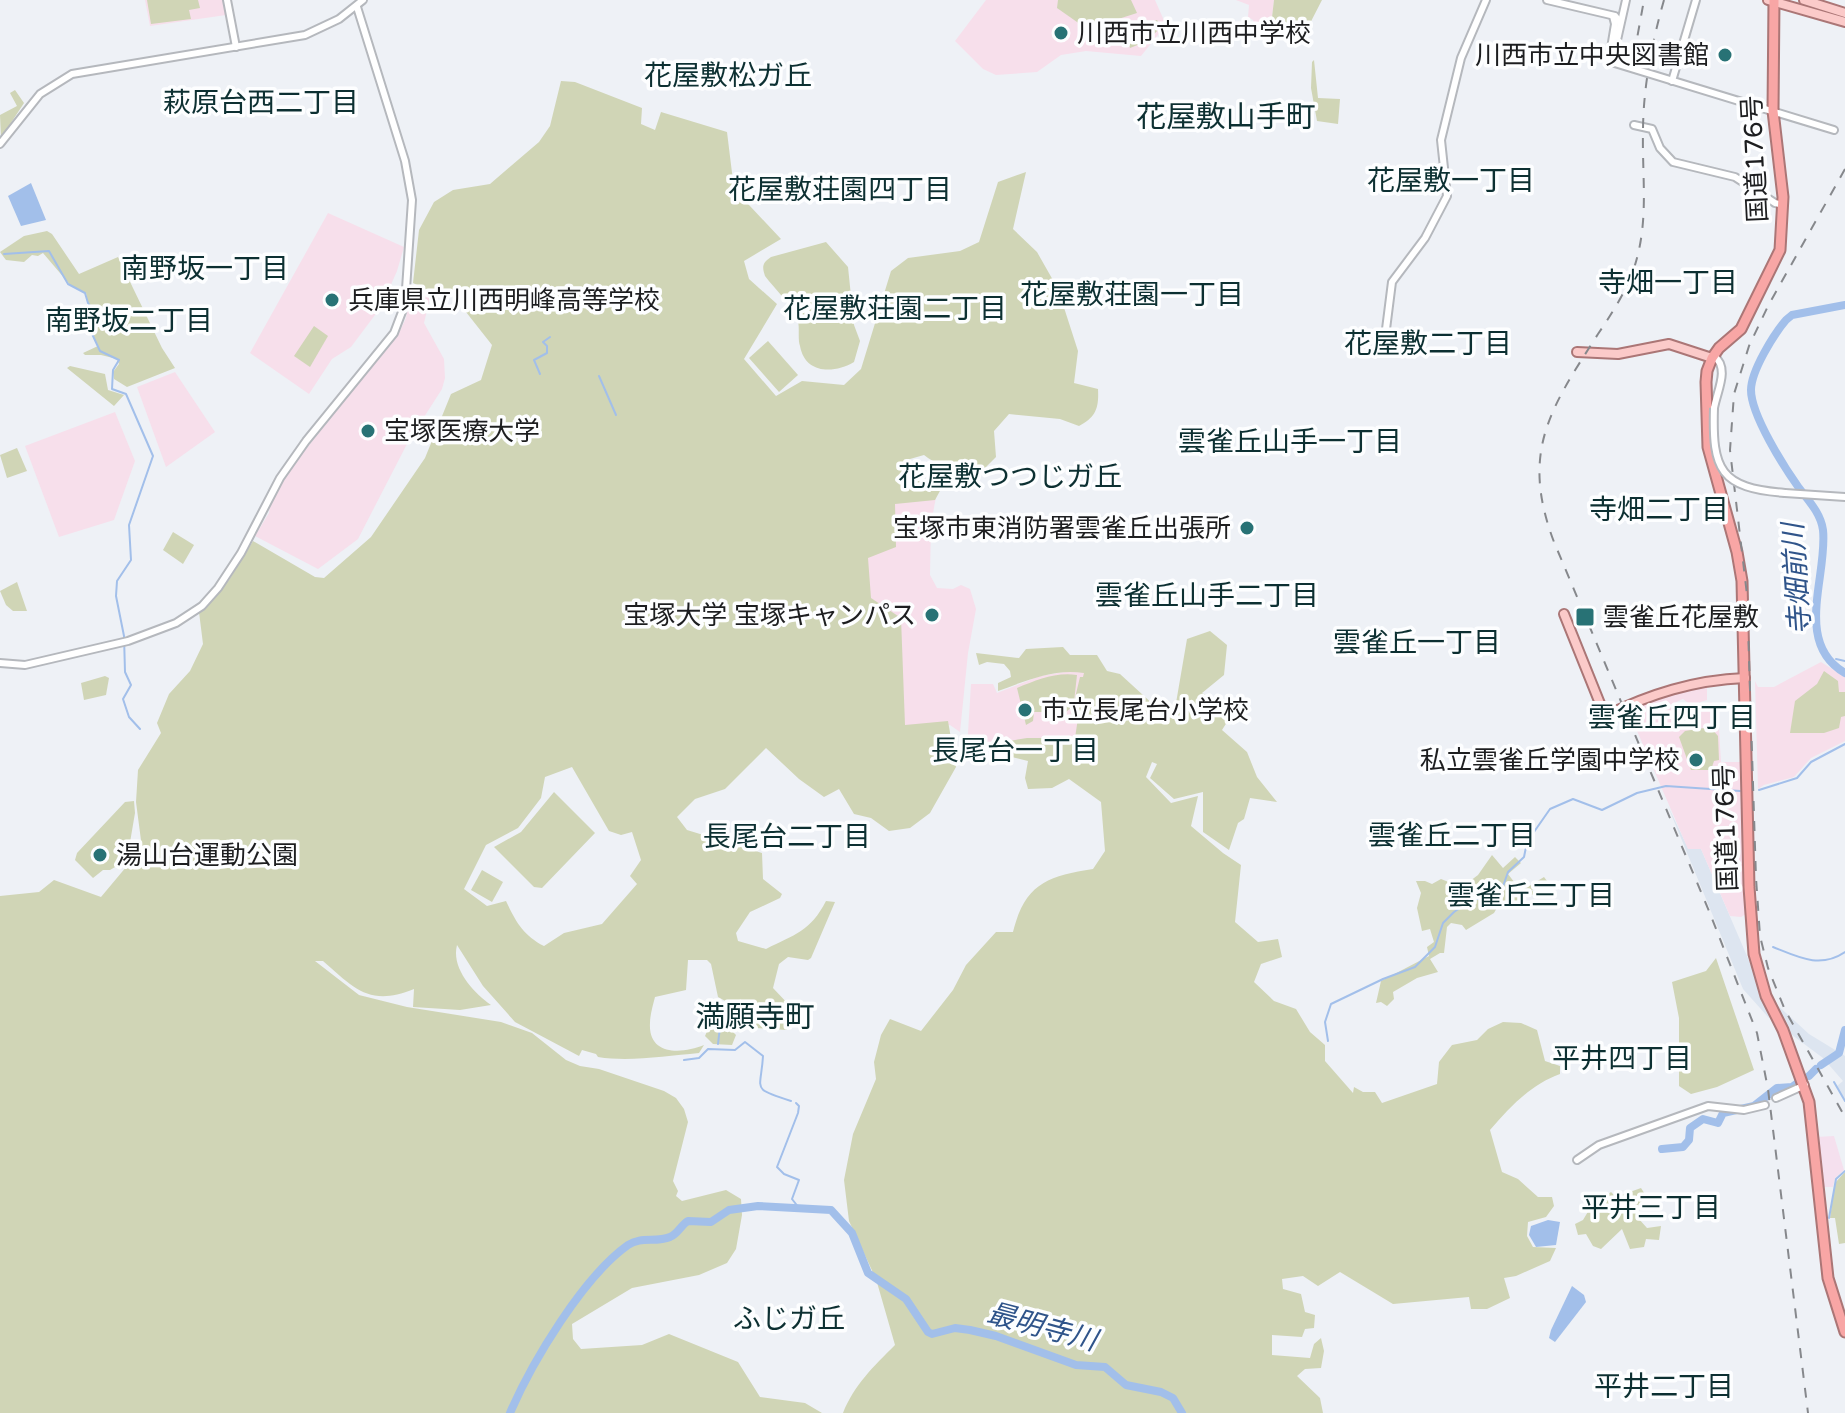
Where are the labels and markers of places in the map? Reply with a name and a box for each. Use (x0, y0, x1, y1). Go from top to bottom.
place label: 川西市立川西中学校 (1077, 18, 1311, 49)
marker: 川西市立川西中学校 (1052, 24, 1070, 42)
place label: 川西市立中央図書館 (1475, 40, 1709, 71)
marker: 川西市立中央図書館 (1716, 46, 1734, 64)
place label: 兵庫県立川西明峰高等学校 (348, 285, 660, 316)
marker: 兵庫県立川西明峰高等学校 (323, 291, 341, 309)
place label: 宝塚医療大学 (384, 416, 540, 447)
marker: 宝塚医療大学 (359, 422, 377, 440)
place label: 宝塚市東消防署雲雀丘出張所 (893, 513, 1231, 544)
marker: 宝塚市東消防署雲雀丘出張所 (1238, 519, 1256, 537)
place label: 宝塚大学 宝塚キャンパス (623, 600, 916, 631)
place label: 雲雀丘花屋敷 (1603, 602, 1759, 633)
marker: 宝塚大学 宝塚キャンパス (923, 606, 941, 624)
marker: 雲雀丘花屋敷 (1574, 606, 1596, 628)
place label: 市立長尾台小学校 (1041, 695, 1249, 726)
marker: 市立長尾台小学校 (1016, 701, 1034, 719)
place label: 私立雲雀丘学園中学校 (1420, 745, 1680, 776)
marker: 私立雲雀丘学園中学校 (1687, 751, 1705, 769)
place label: 湯山台運動公園 (116, 840, 298, 871)
marker: 湯山台運動公園 (91, 846, 109, 864)

